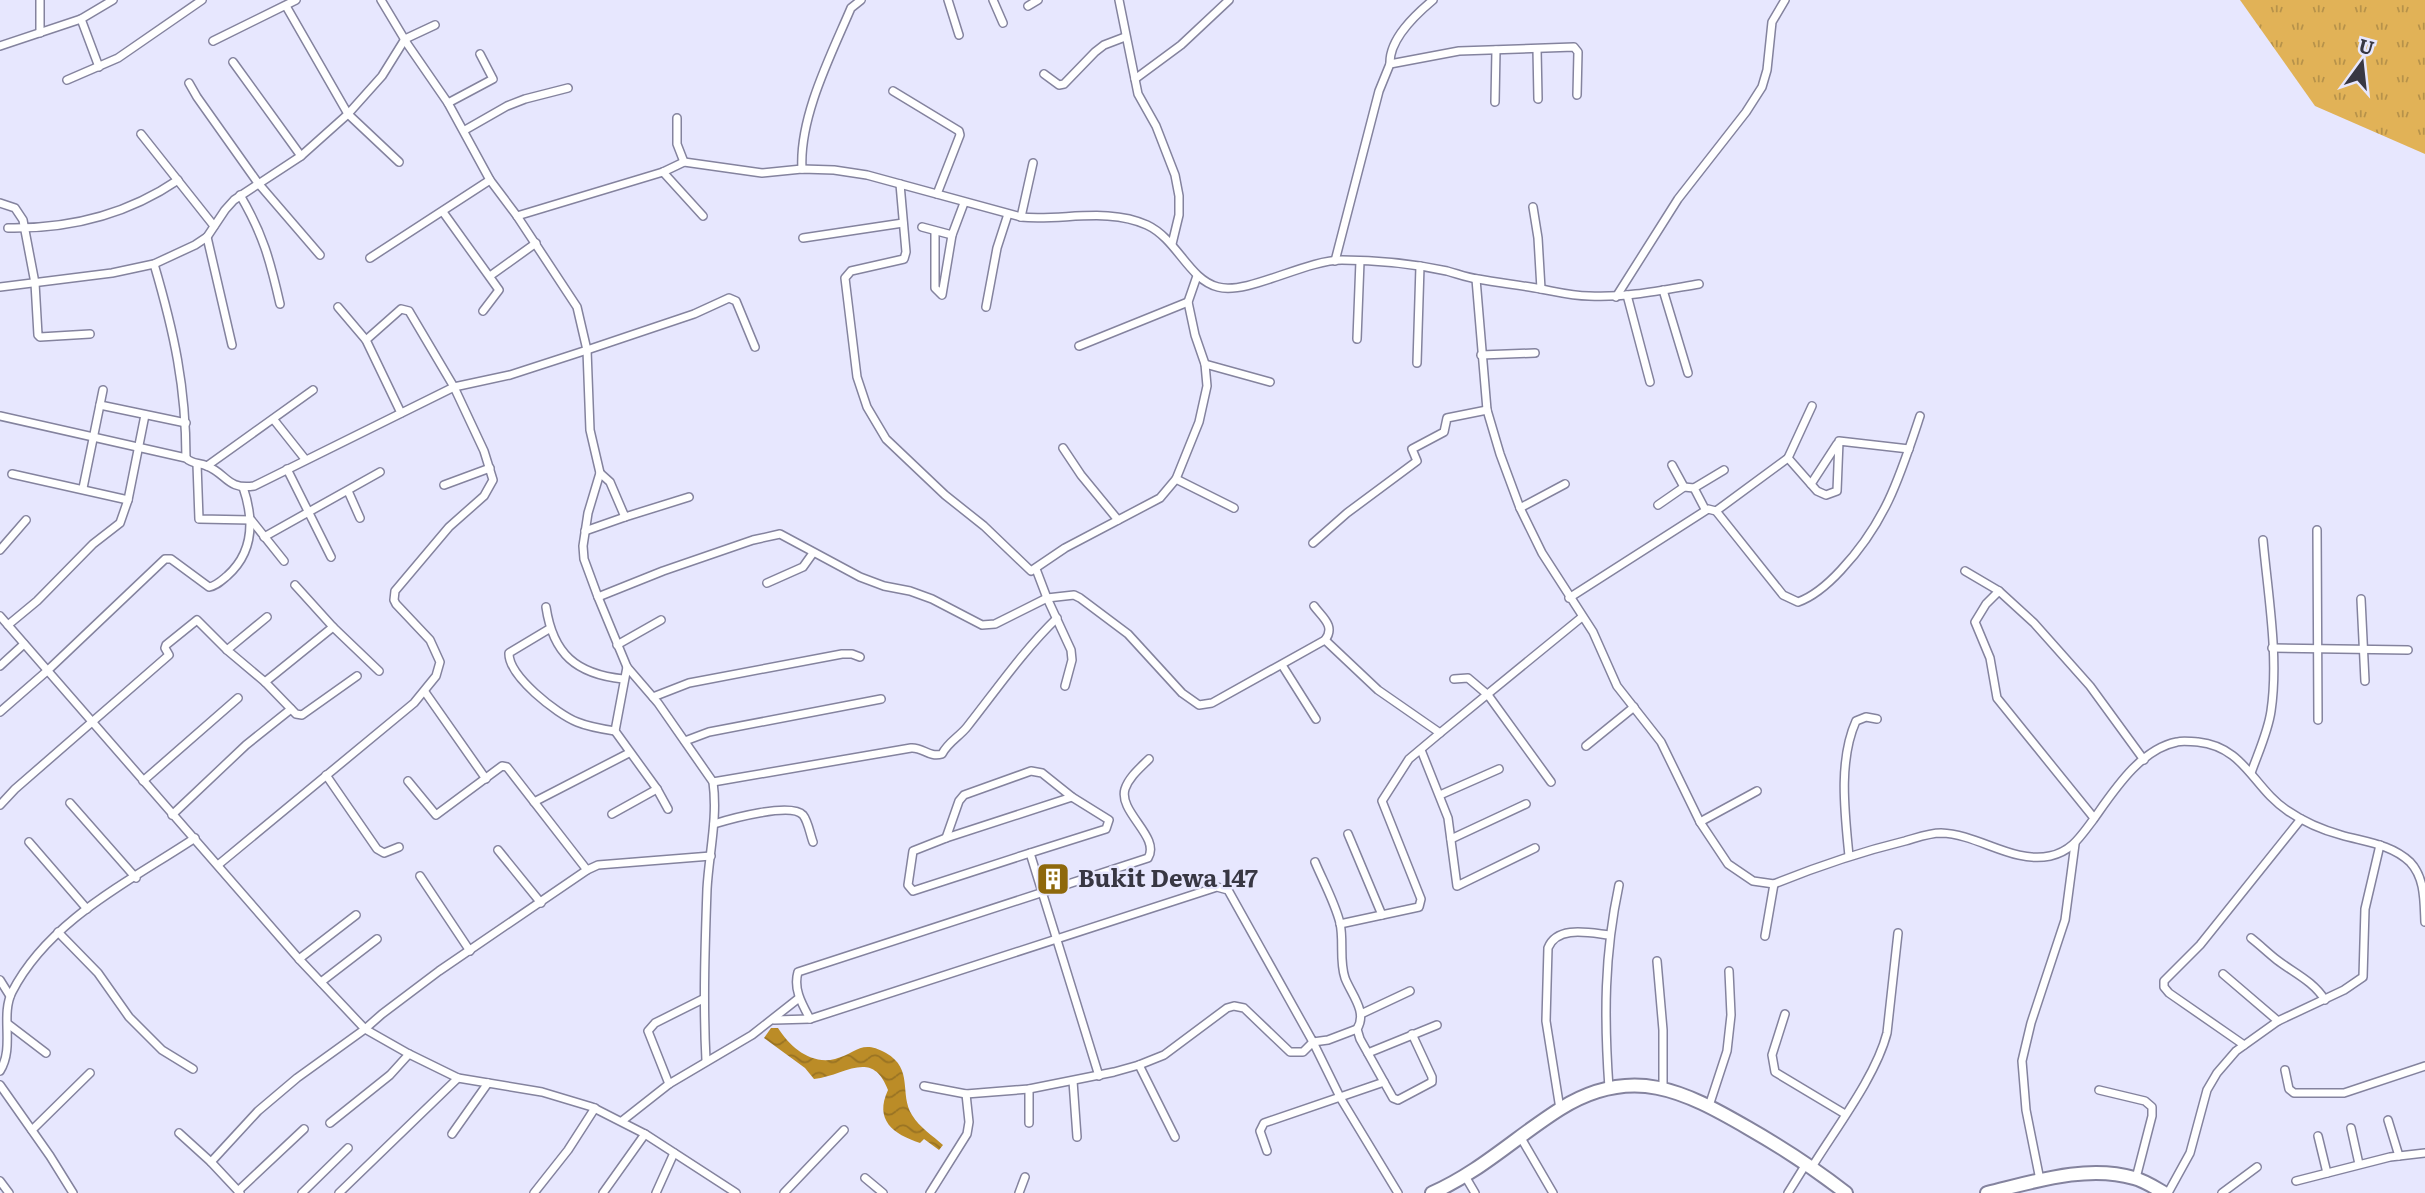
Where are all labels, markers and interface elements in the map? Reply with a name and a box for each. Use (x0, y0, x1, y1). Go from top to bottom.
north arrow (2327, 28, 2397, 98)
text: U (2356, 30, 2378, 61)
place label: Bukit Dewa 147 (1078, 859, 1258, 894)
building icon: Bukit Dewa 147 (1034, 860, 1072, 898)

